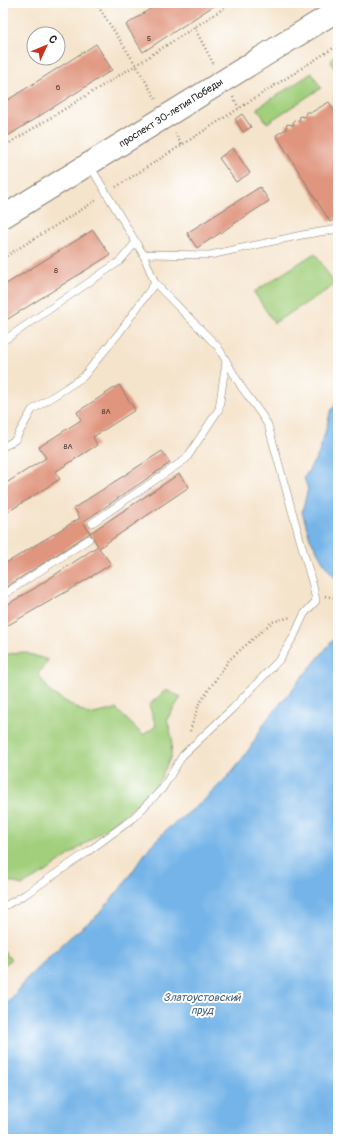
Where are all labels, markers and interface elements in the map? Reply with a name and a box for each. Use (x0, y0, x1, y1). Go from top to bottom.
north arrow (26, 26, 66, 66)
text: С (46, 32, 60, 47)
house number: 5 (147, 34, 151, 43)
street label: проспект 30-летия Победы (117, 76, 225, 150)
house number: 6 (56, 83, 61, 92)
house number: 8 (54, 266, 58, 275)
house number: 8А (101, 407, 111, 416)
house number: 8А (63, 442, 73, 451)
water label: Златоустовский пруд (163, 991, 242, 1017)

